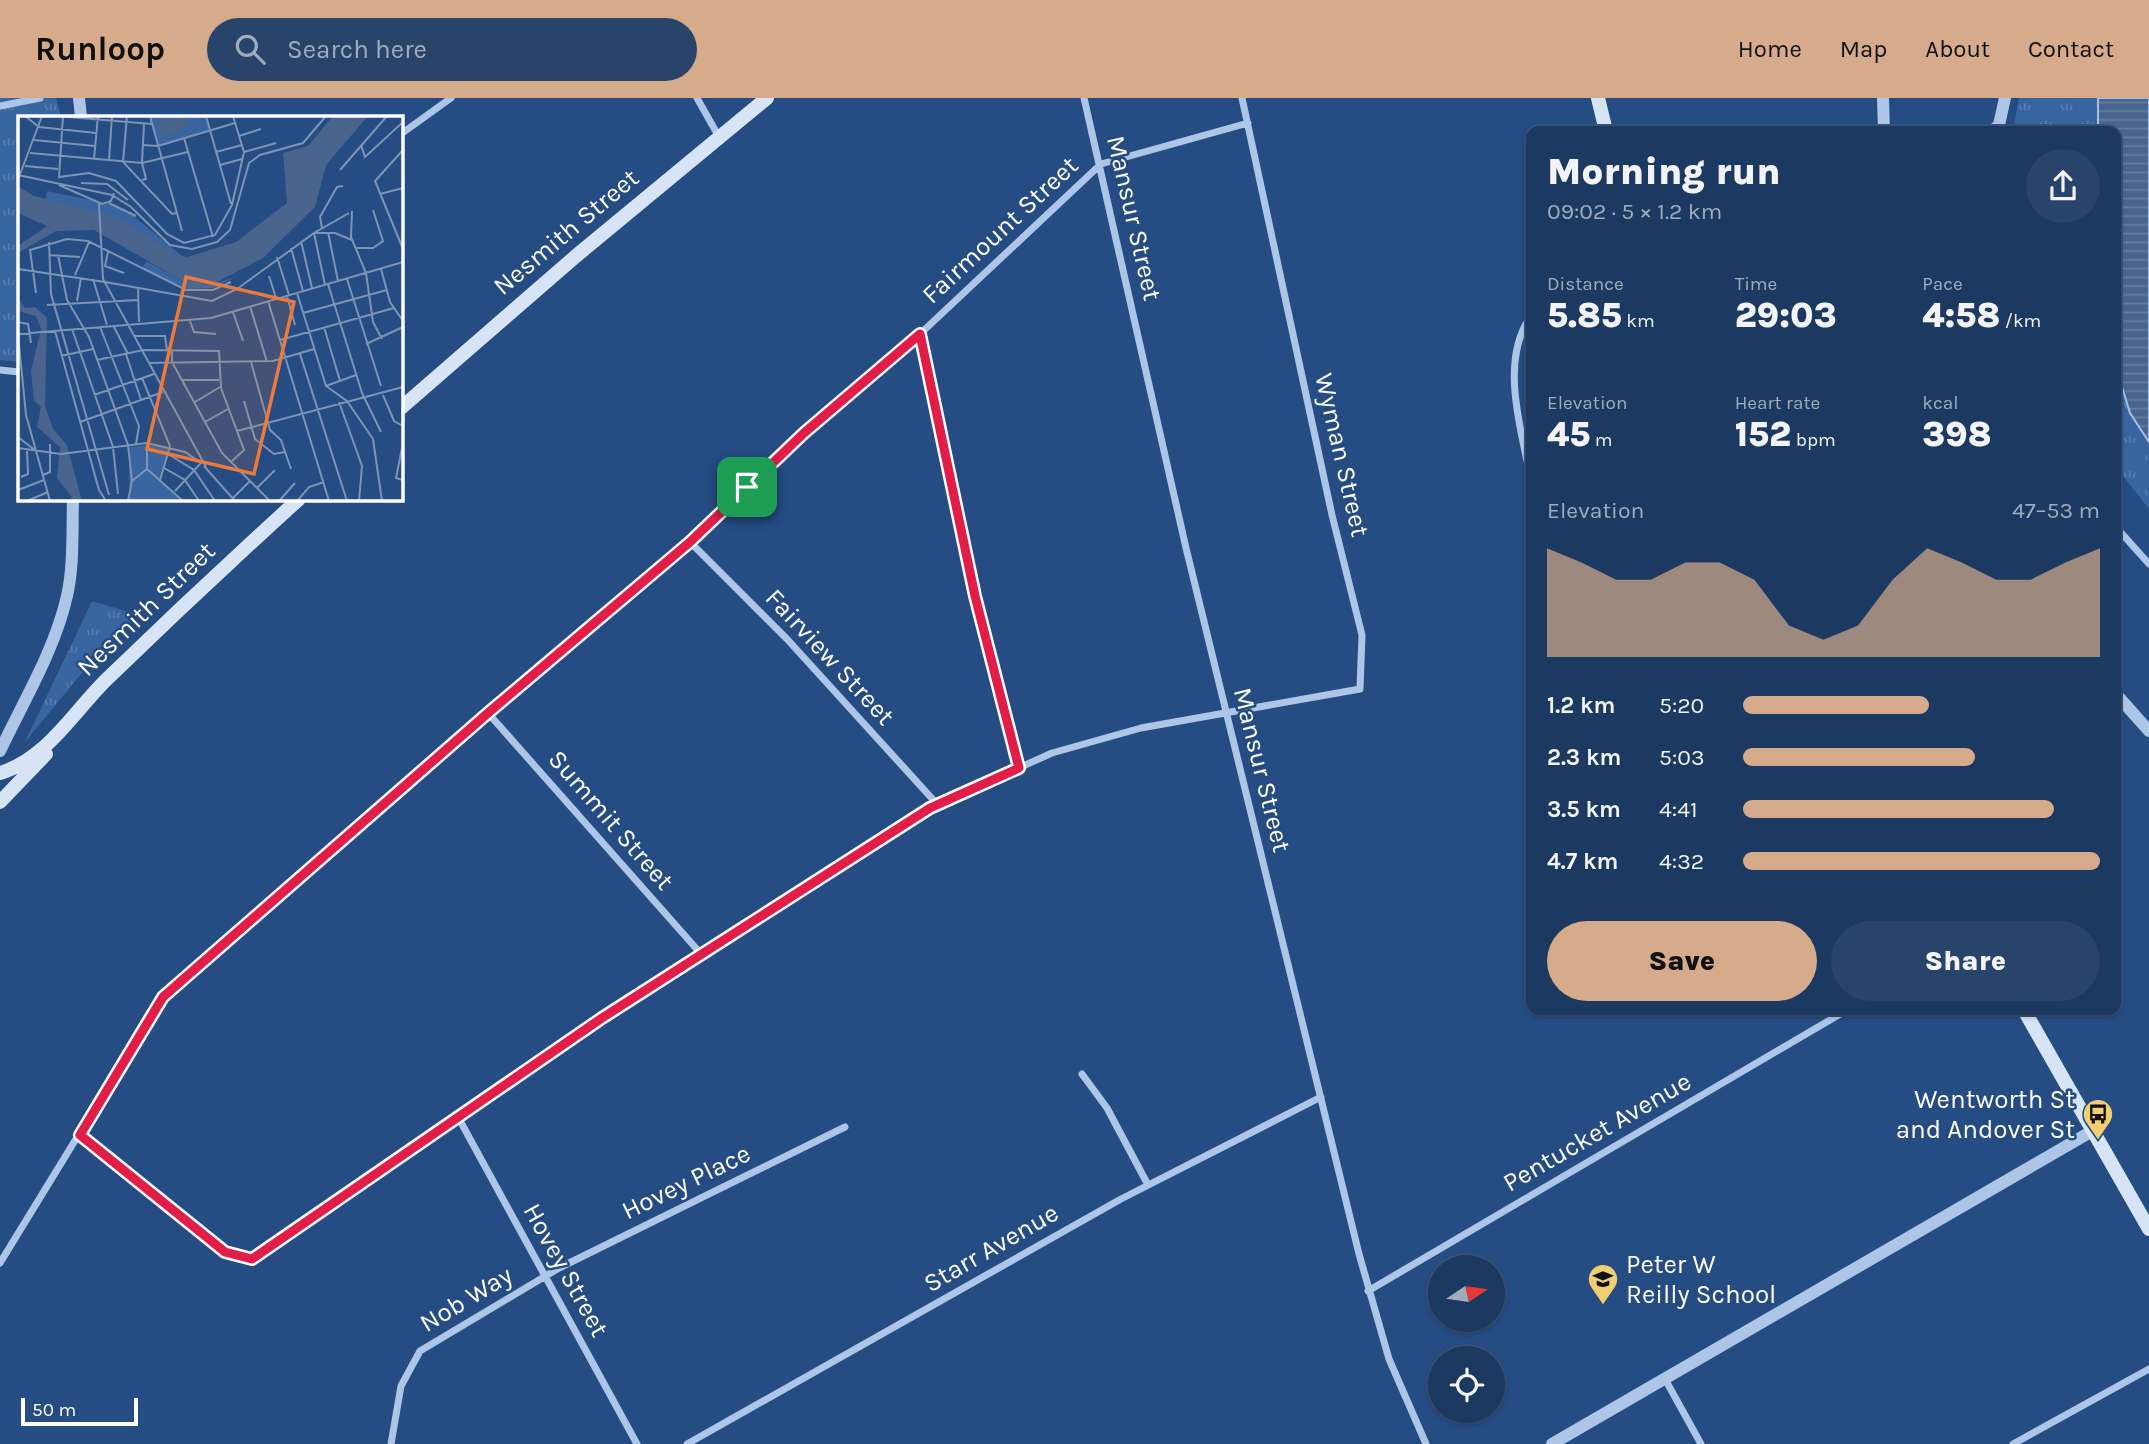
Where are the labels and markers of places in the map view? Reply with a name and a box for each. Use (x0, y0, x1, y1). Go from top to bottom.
pin (717, 457, 777, 517)
place label: Wentworth St and Andover St (1896, 1084, 2075, 1145)
bus stop icon: Wentworth St and Andover St (2081, 1097, 2115, 1141)
place label: Peter W Reilly School (1626, 1249, 1776, 1310)
school or university icon: Peter W Reilly School (1586, 1262, 1620, 1306)

